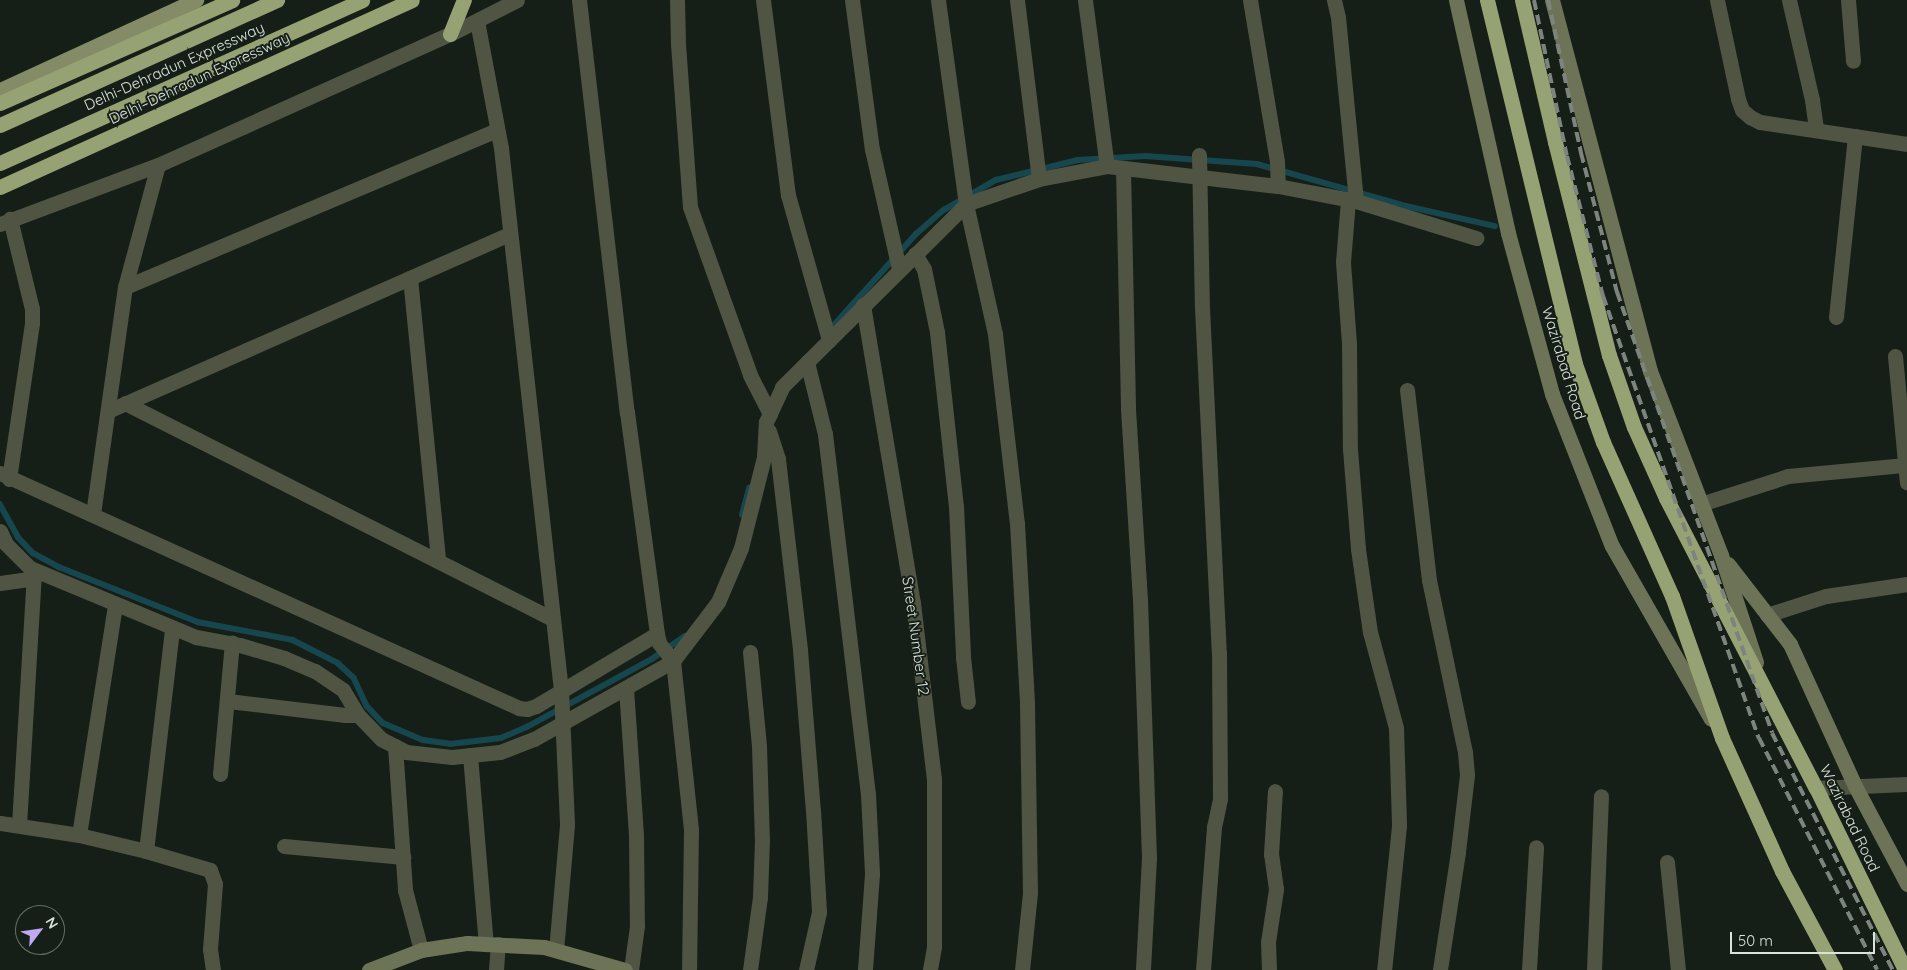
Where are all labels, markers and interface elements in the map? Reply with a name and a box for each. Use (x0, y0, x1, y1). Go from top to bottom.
street label: Delhi-Dehradun Expressway (81, 18, 267, 114)
street label: Delhi–Dehradun Expressway (106, 28, 292, 128)
street label: Wazirabad Road (1538, 304, 1590, 422)
street label: Street Number 12 (899, 576, 933, 696)
street label: Wazirabad Road (1816, 761, 1884, 875)
north arrow (15, 905, 65, 955)
text: N (42, 914, 62, 932)
scale bar (1732, 922, 1877, 954)
text: 50 m (1738, 931, 1773, 950)

